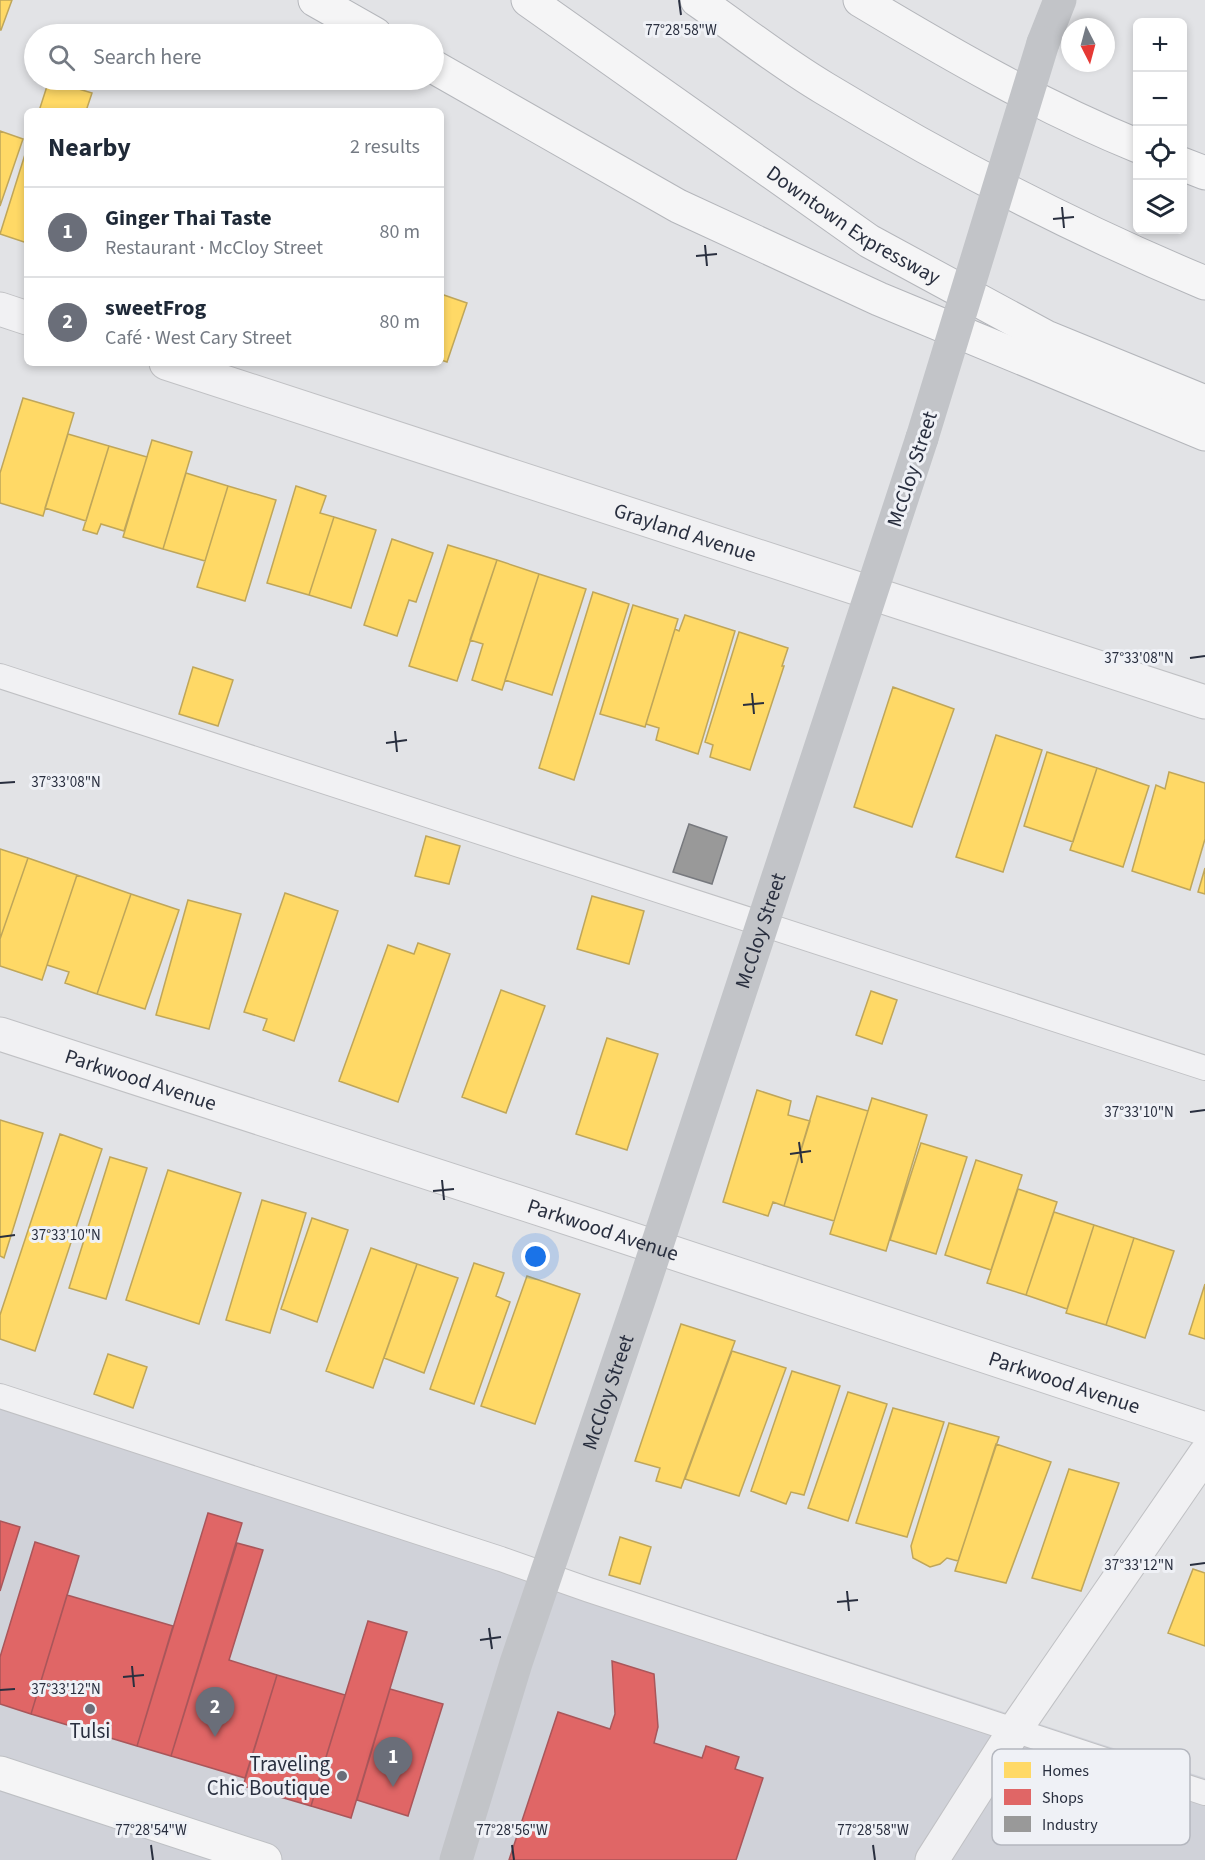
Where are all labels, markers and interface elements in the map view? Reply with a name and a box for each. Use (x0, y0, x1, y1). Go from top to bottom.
north arrow (1061, 18, 1115, 72)
map controls (1133, 18, 1187, 234)
button: + (1133, 18, 1187, 72)
text: 77°28'58"W (645, 20, 717, 41)
search box (24, 24, 444, 90)
icon: search (45, 41, 78, 74)
text: Search here (93, 41, 201, 73)
button: − (1133, 72, 1187, 126)
button: locate (1133, 126, 1187, 180)
text: Nearby (48, 129, 131, 166)
text: 2 results (350, 133, 420, 161)
street label: Downtown Expressway (760, 158, 946, 292)
button: layers (1133, 180, 1187, 234)
text: Ginger Thai Taste (105, 202, 272, 234)
text: 1 (62, 218, 73, 246)
text: 80 m (380, 218, 420, 246)
text: Restaurant · McCloy Street (105, 234, 323, 262)
text: sweetFrog (105, 292, 206, 324)
text: 2 (62, 308, 73, 336)
text: 80 m (380, 308, 420, 336)
text: Café · West Cary Street (105, 324, 292, 352)
street label: McCloy Street (879, 407, 945, 531)
street label: Grayland Avenue (610, 495, 760, 570)
text: 37°33'08"N (1104, 648, 1174, 669)
text: 37°33'08"N (31, 772, 101, 793)
street label: McCloy Street (727, 869, 793, 992)
street label: Parkwood Avenue (61, 1041, 220, 1118)
text: 37°33'10"N (1104, 1102, 1174, 1123)
street label: Parkwood Avenue (523, 1191, 683, 1269)
text: 37°33'10"N (31, 1225, 101, 1246)
your location (521, 1242, 550, 1271)
street label: McCloy Street (574, 1330, 641, 1454)
street label: Parkwood Avenue (985, 1343, 1144, 1421)
text: 37°33'12"N (1104, 1555, 1174, 1576)
text: 37°33'12"N (31, 1679, 101, 1700)
pin: 2 (196, 1688, 234, 1737)
marker: Tulsi (83, 1702, 97, 1716)
place label: Tulsi (69, 1716, 111, 1746)
pin: 1 (374, 1738, 412, 1787)
place label: Traveling Chic Boutique (207, 1749, 330, 1803)
legend (992, 1749, 1190, 1845)
text: Homes (1042, 1760, 1089, 1782)
marker: Traveling Chic Boutique (335, 1769, 349, 1783)
text: Shops (1042, 1787, 1084, 1809)
text: Industry (1042, 1814, 1098, 1836)
text: 77°28'54"W (115, 1820, 187, 1841)
text: 77°28'56"W (476, 1820, 548, 1841)
text: 77°28'58"W (837, 1820, 909, 1841)

